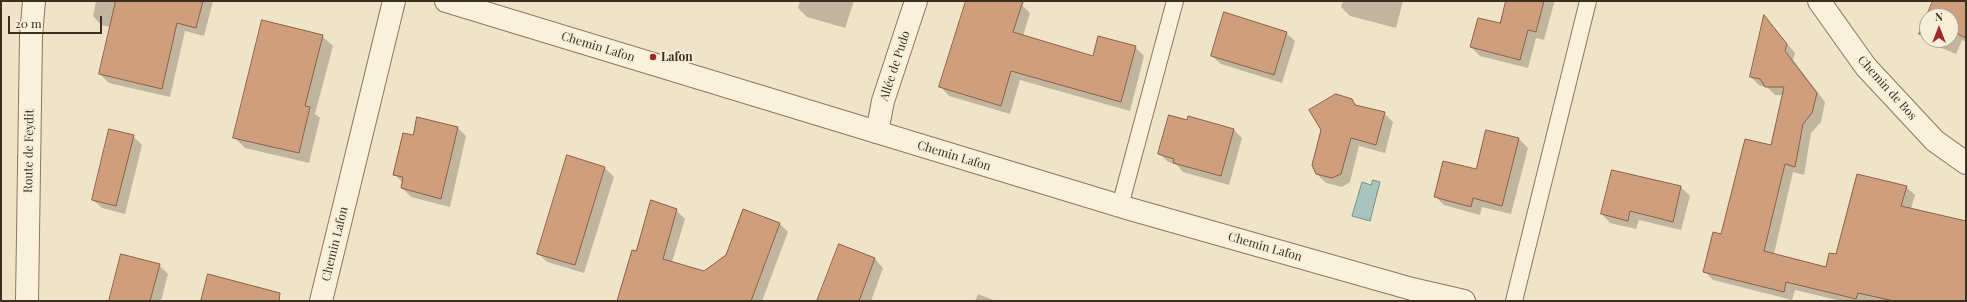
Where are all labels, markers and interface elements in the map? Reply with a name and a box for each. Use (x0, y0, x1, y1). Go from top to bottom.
scale bar (10, 8, 104, 34)
north arrow (1919, 8, 1959, 48)
text: N (1935, 9, 1943, 24)
text: 20 m (15, 15, 42, 31)
street label: Chemin Lafon (559, 29, 637, 65)
street label: Allée de Pudo (877, 29, 913, 103)
place label: Lafon (661, 50, 693, 64)
marker: Lafon (648, 52, 658, 62)
street label: Chemin de Bos (1854, 53, 1920, 123)
street label: Route de Feydit (21, 109, 37, 193)
street label: Chemin Lafon (915, 138, 993, 174)
street label: Chemin Lafon (319, 205, 351, 283)
street label: Chemin Lafon (1226, 230, 1304, 264)

